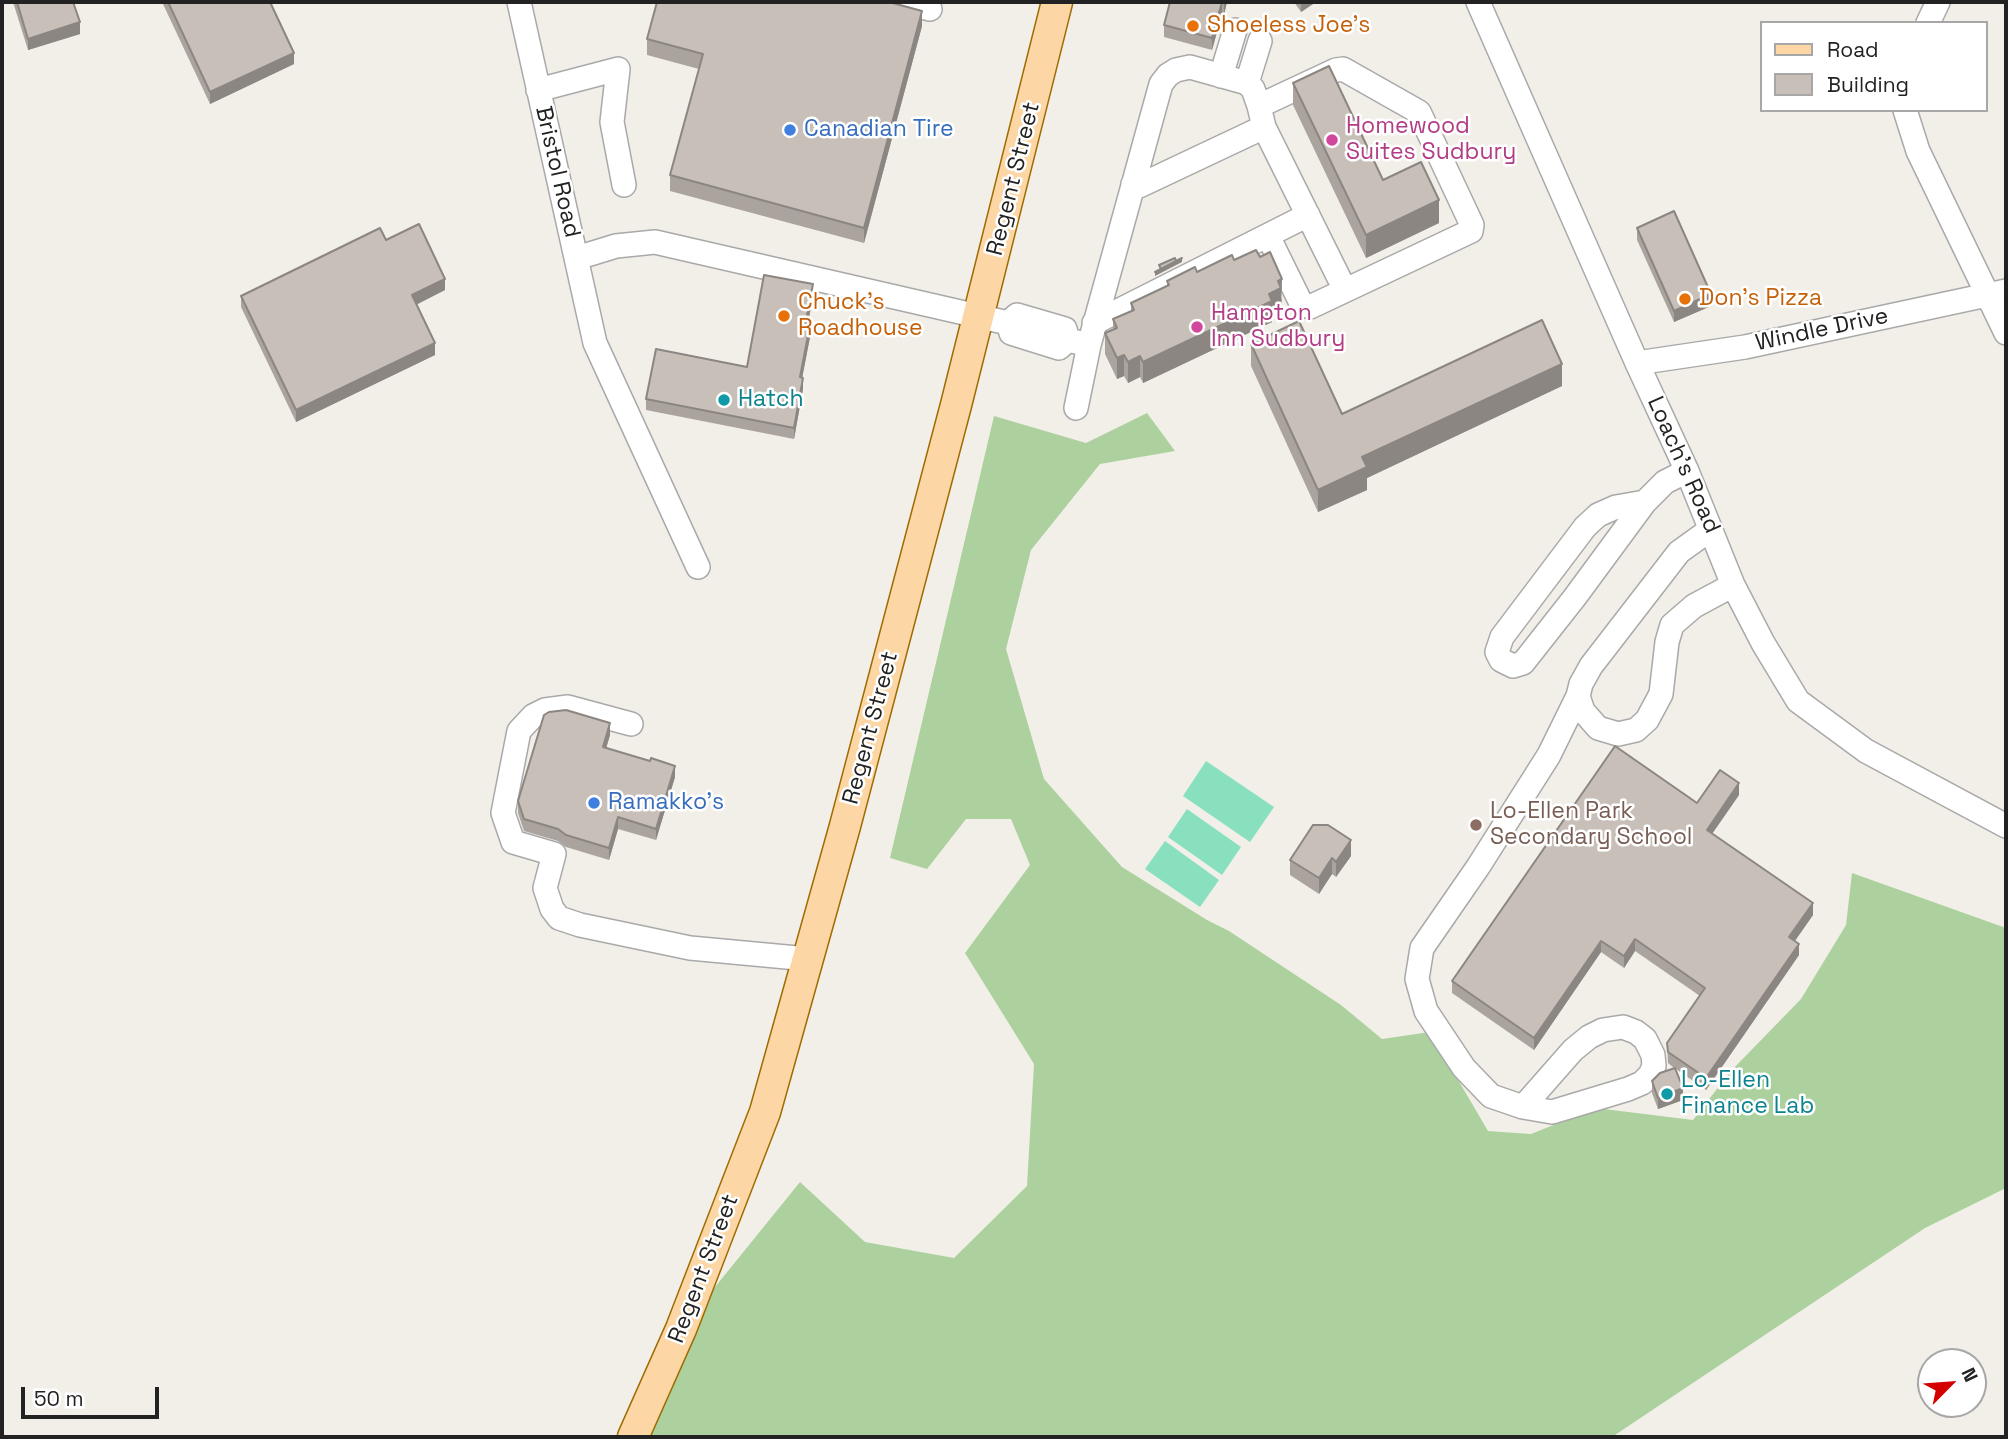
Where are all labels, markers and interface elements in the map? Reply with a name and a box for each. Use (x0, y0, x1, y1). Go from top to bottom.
place label: Shoeless Joe's (1207, 12, 1370, 40)
marker: Shoeless Joe's (1185, 18, 1201, 34)
legend (1759, 21, 1987, 112)
text: Road (1827, 36, 1879, 63)
text: Building (1827, 71, 1909, 98)
street label: Regent Street (982, 99, 1046, 259)
street label: Bristol Road (529, 104, 585, 240)
place label: Homewood Suites Sudbury (1346, 113, 1516, 167)
place label: Canadian Tire (804, 116, 954, 144)
marker: Canadian Tire (782, 122, 798, 138)
marker: Homewood Suites Sudbury (1324, 132, 1340, 148)
place label: Don's Pizza (1699, 285, 1822, 313)
place label: Chuck's Roadhouse (798, 289, 923, 343)
marker: Don's Pizza (1677, 291, 1693, 307)
place label: Hampton Inn Sudbury (1211, 300, 1345, 354)
street label: Windle Drive (1753, 302, 1891, 358)
marker: Chuck's Roadhouse (776, 308, 792, 324)
marker: Hampton Inn Sudbury (1189, 319, 1205, 335)
place label: Hatch (738, 386, 804, 414)
marker: Hatch (716, 392, 732, 408)
street label: Loach's Road (1641, 392, 1725, 538)
street label: Regent Street (837, 649, 905, 807)
place label: Ramakko's (608, 789, 724, 817)
marker: Ramakko's (586, 795, 602, 811)
place label: Lo-Ellen Park Secondary School (1490, 798, 1692, 852)
marker: Lo-Ellen Park Secondary School (1468, 817, 1484, 833)
place label: Lo-Ellen Finance Lab (1681, 1067, 1814, 1121)
marker: Lo-Ellen Finance Lab (1659, 1086, 1675, 1102)
street label: Regent Street (663, 1191, 745, 1347)
north arrow (1917, 1348, 1987, 1418)
text: N (1956, 1364, 1984, 1386)
scale bar (24, 1372, 163, 1416)
text: 50 m (34, 1385, 84, 1412)

